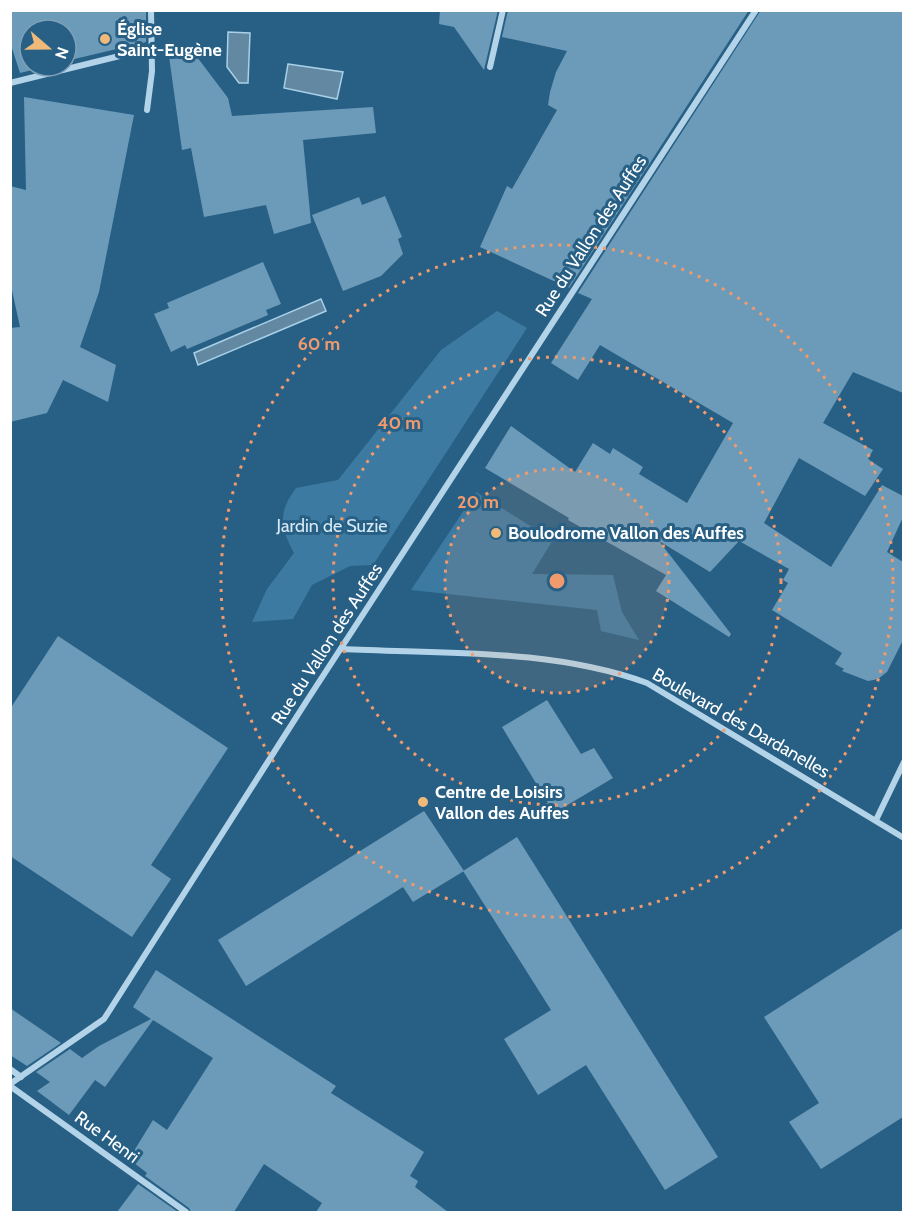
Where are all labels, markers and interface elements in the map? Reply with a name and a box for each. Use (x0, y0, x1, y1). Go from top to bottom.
north arrow (18, 18, 78, 78)
place label: Église Saint-Eugène (117, 18, 222, 61)
marker: Église Saint-Eugène (98, 32, 112, 46)
text: N (51, 44, 72, 62)
street label: Rue du Vallon des Auffes (531, 151, 651, 321)
text: 60 m (298, 333, 340, 355)
text: 40 m (377, 412, 421, 434)
text: 20 m (457, 491, 499, 513)
park label: Jardin de Suzie (275, 515, 388, 537)
place label: Boulodrome Vallon des Auffes (508, 522, 744, 544)
marker: Boulodrome Vallon des Auffes (489, 526, 503, 540)
street label: Rue du Vallon des Auffes (267, 559, 387, 729)
centre of rings (547, 571, 567, 591)
street label: Boulevard des Dardanelles (648, 663, 834, 783)
place label: Centre de Loisirs Vallon des Auffes (435, 781, 570, 824)
marker: Centre de Loisirs Vallon des Auffes (416, 795, 430, 809)
street label: Rue Henri (70, 1106, 144, 1168)

